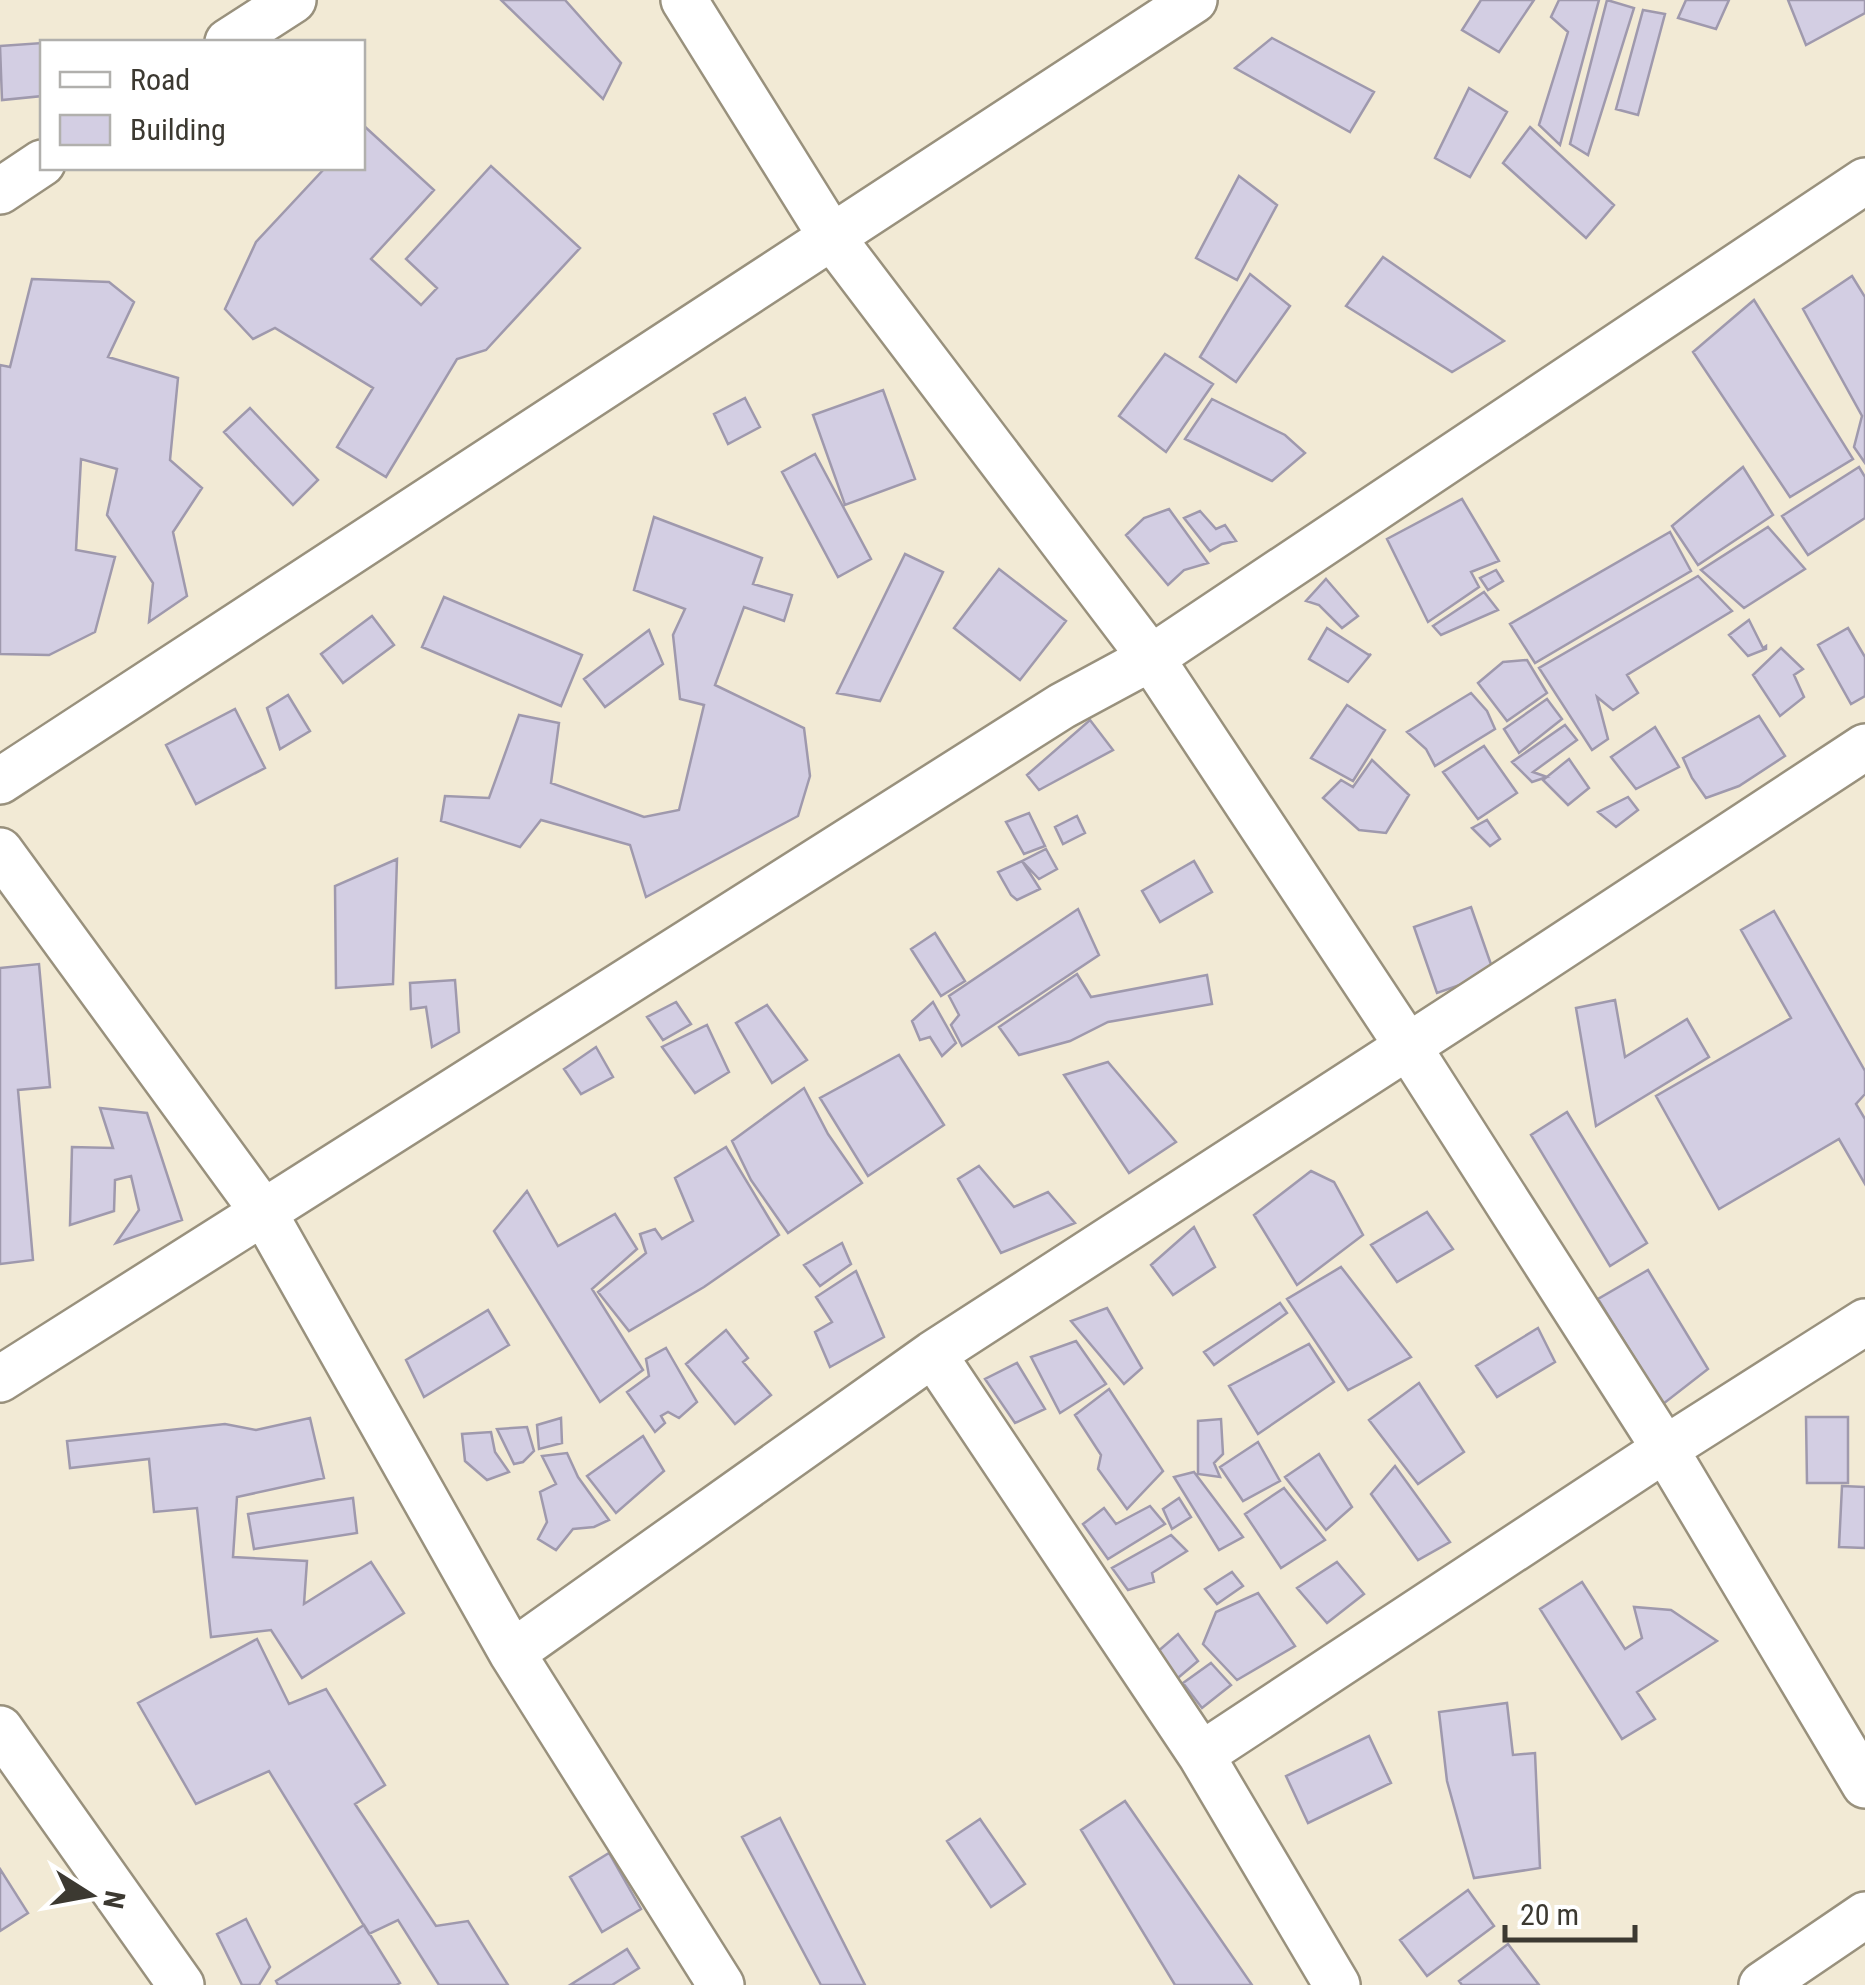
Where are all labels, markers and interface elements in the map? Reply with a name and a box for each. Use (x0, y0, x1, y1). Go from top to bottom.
legend (40, 40, 365, 170)
text: Road (130, 62, 190, 97)
text: Building (130, 112, 226, 147)
north arrow (40, 1845, 140, 1945)
scale bar (1505, 1880, 1635, 1942)
text: N (96, 1888, 132, 1911)
text: 20 m (1520, 1897, 1579, 1932)

